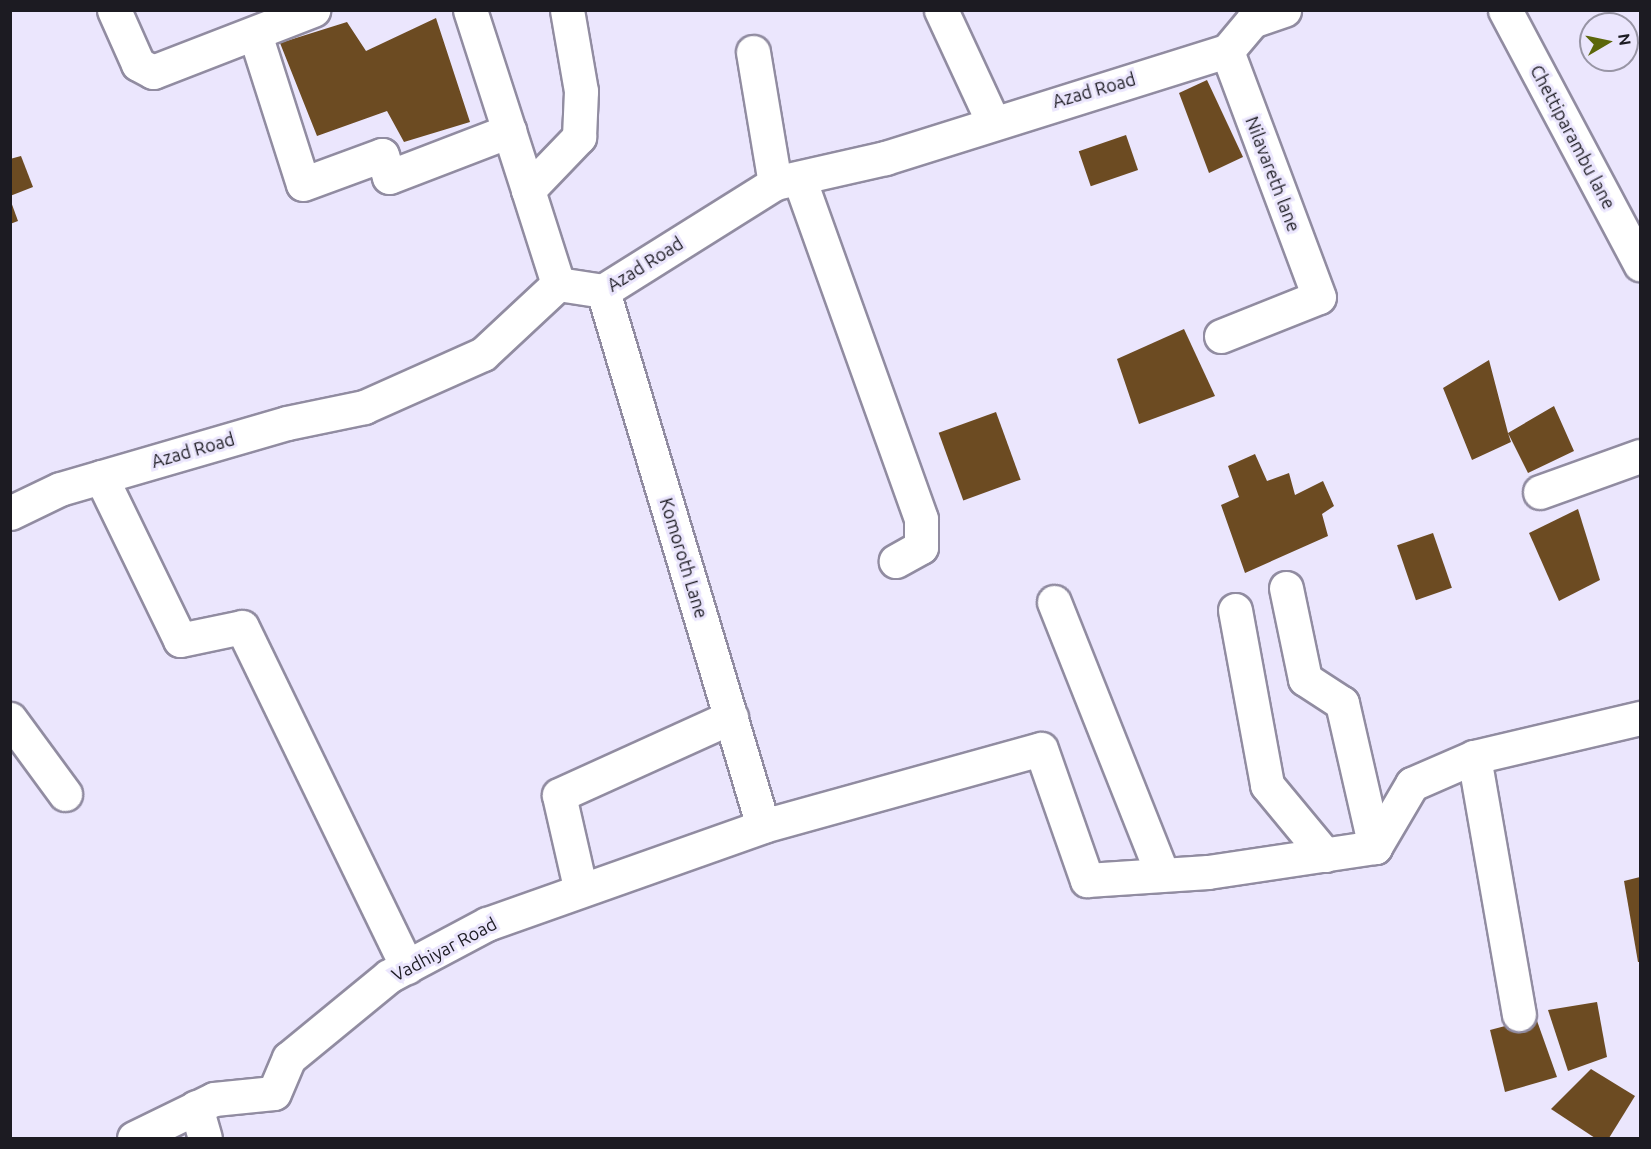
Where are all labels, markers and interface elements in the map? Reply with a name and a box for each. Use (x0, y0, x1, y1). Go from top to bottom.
north arrow (1579, 12, 1639, 72)
text: N (1615, 32, 1635, 47)
street label: Chettiparambu lane (1526, 61, 1620, 213)
street label: Azad Road (1050, 68, 1138, 112)
street label: Nilavareth lane (1241, 113, 1305, 235)
street label: Azad Road (603, 232, 687, 296)
street label: Azad Road (149, 428, 237, 472)
street label: Komoroth Lane (655, 495, 713, 621)
street label: Vadhiyar Road (388, 912, 500, 986)

